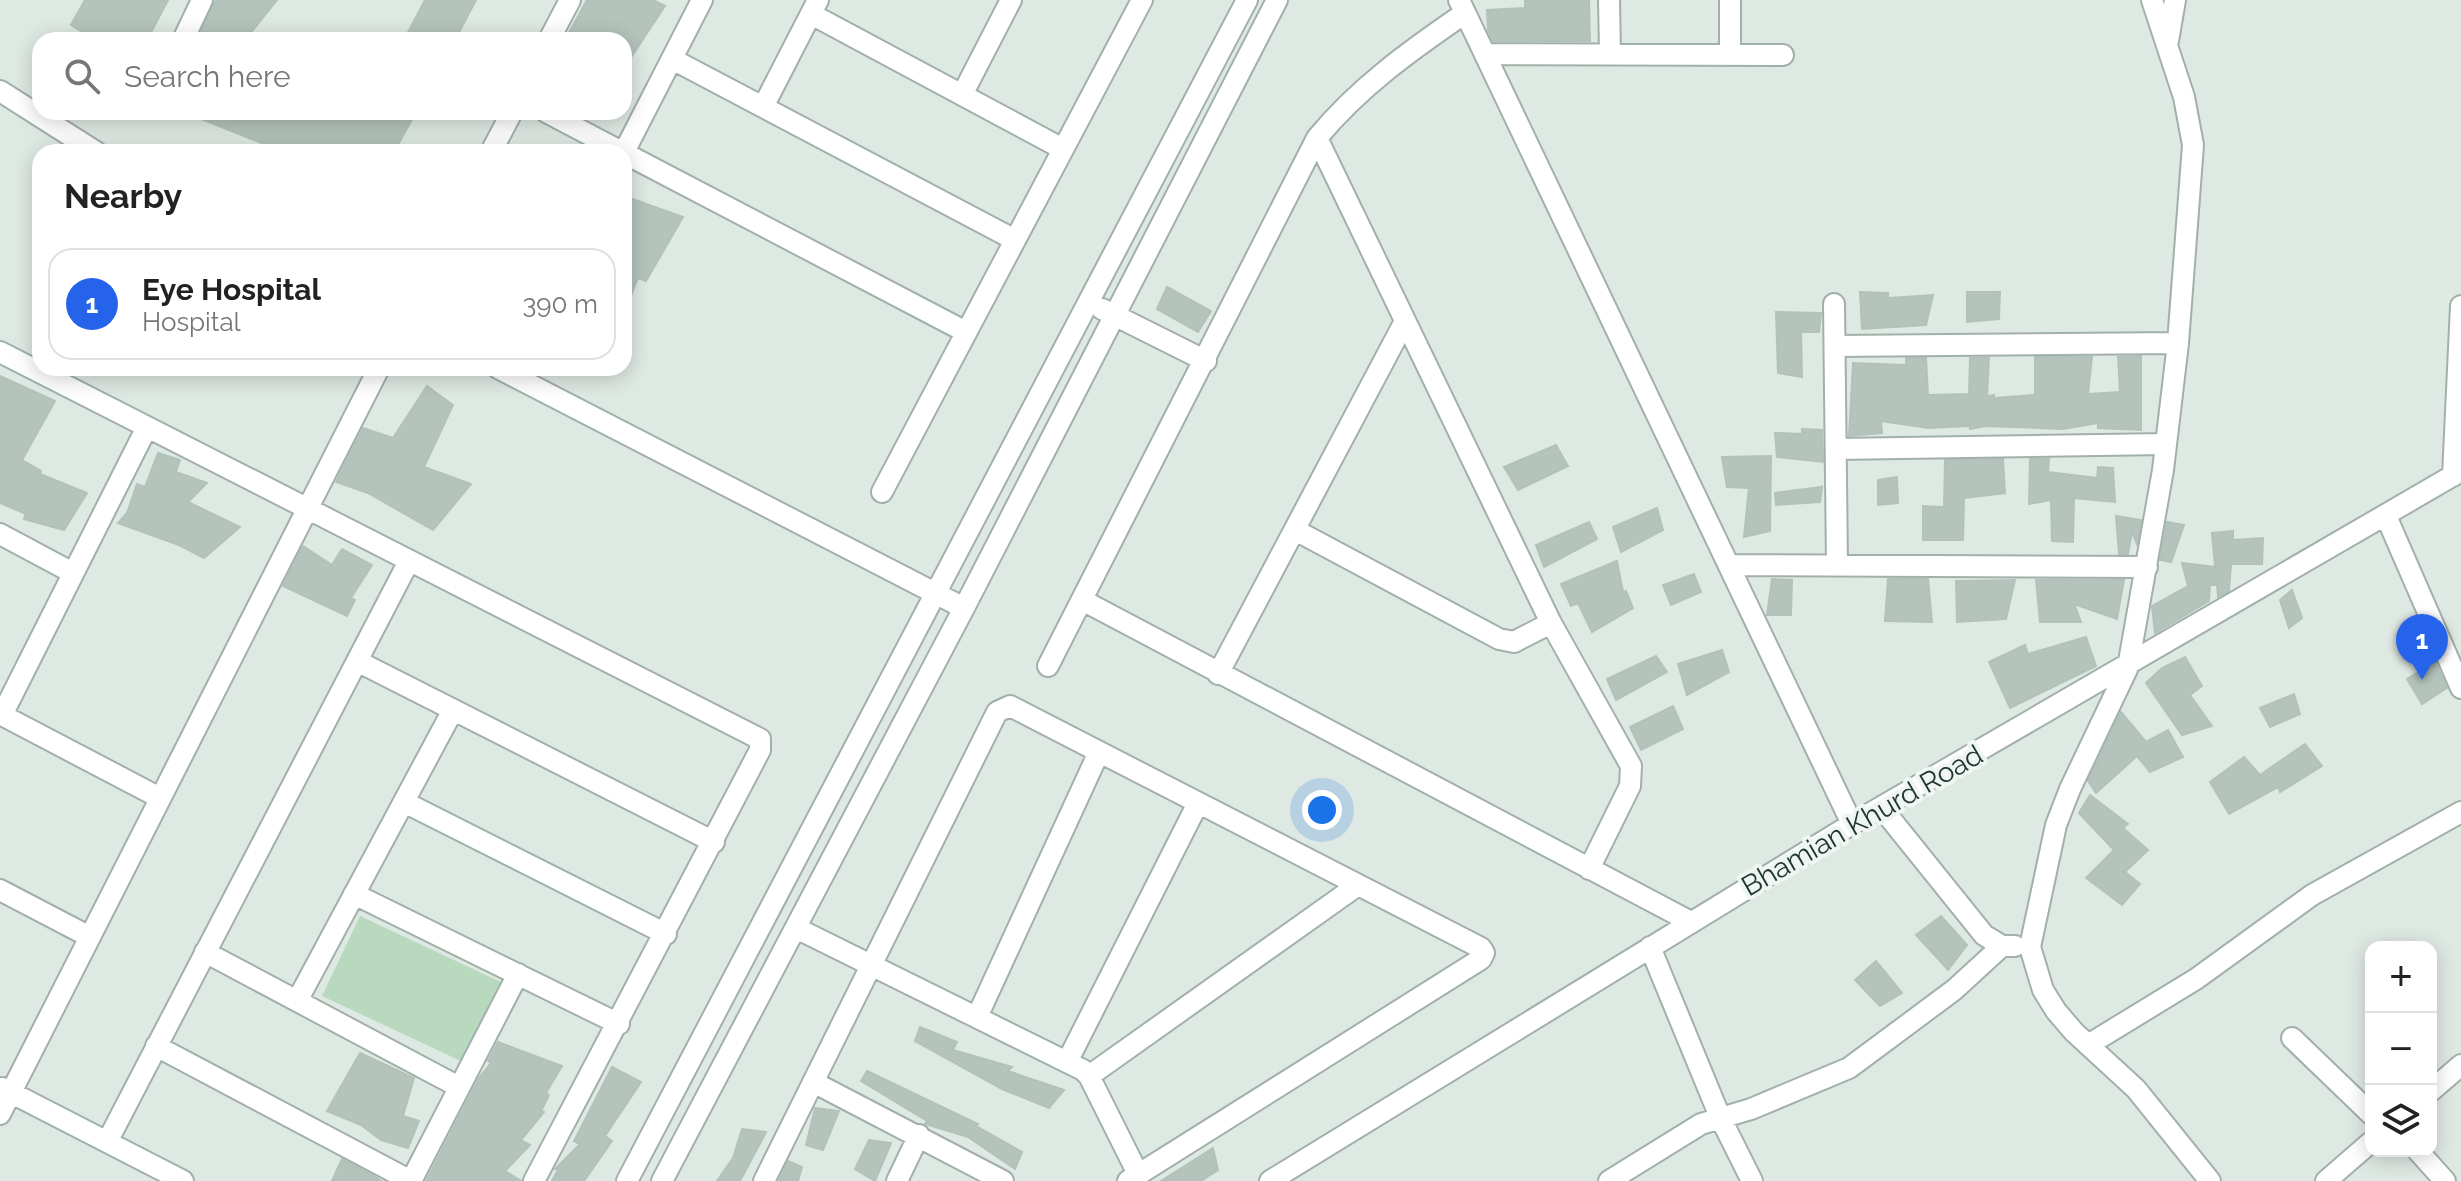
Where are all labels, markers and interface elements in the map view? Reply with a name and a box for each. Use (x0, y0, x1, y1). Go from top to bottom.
search box (32, 32, 632, 120)
icon: search (60, 54, 104, 98)
text: Search here (124, 59, 291, 94)
text: Nearby (64, 176, 182, 216)
text: Eye Hospital (142, 272, 321, 307)
text: 1 (86, 289, 98, 319)
text: 390 m (522, 289, 598, 319)
text: Hospital (142, 307, 241, 337)
pin: 1 (2396, 614, 2448, 680)
street label: Bhamian Khurd Road (1736, 738, 1989, 903)
your location (1302, 790, 1342, 830)
map controls (2365, 941, 2437, 1157)
button: + (2365, 941, 2437, 1013)
button: − (2365, 1013, 2437, 1085)
button: layers (2365, 1085, 2437, 1157)

